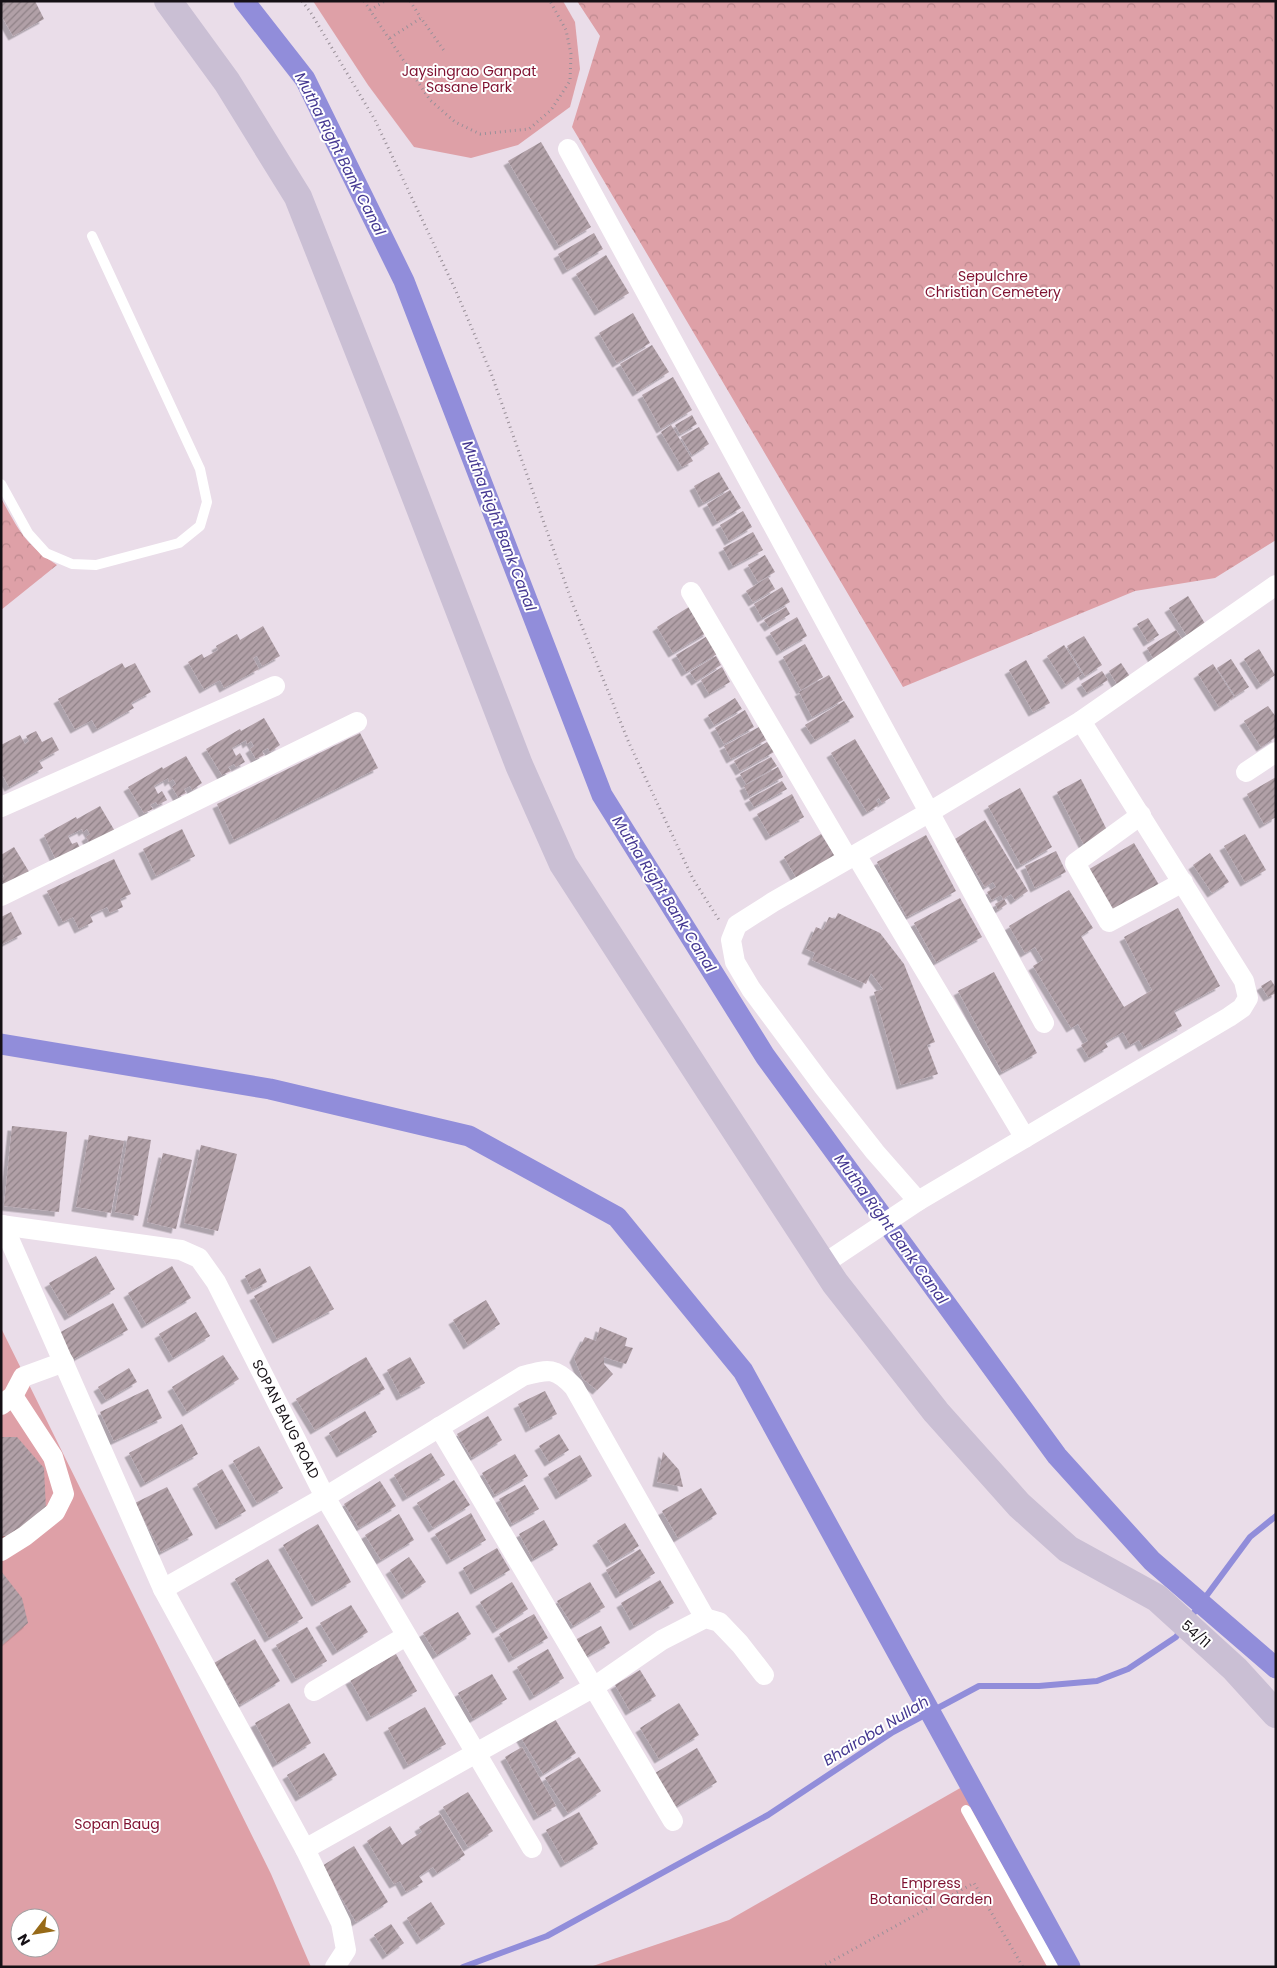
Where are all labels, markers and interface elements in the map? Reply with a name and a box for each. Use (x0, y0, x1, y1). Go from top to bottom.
park label: Jaysingrao Ganpat Sasane Park (402, 61, 536, 97)
water label: Mutha Right Bank Canal (290, 68, 391, 239)
park label: Sepulchre Christian Cemetery (925, 266, 1061, 302)
water label: Mutha Right Bank Canal (457, 438, 542, 614)
water label: Mutha Right Bank Canal (608, 811, 721, 976)
water label: Mutha Right Bank Canal (830, 1149, 953, 1308)
street label: SOPAN BAUG ROAD (247, 1356, 325, 1482)
street label: 54/11 (1177, 1615, 1215, 1653)
water label: Bhairoba Nullah (819, 1691, 933, 1770)
park label: Sopan Baug (74, 1814, 160, 1834)
park label: Empress Botanical Garden (870, 1873, 992, 1909)
north arrow (10, 1908, 60, 1958)
text: N (13, 1930, 35, 1949)

